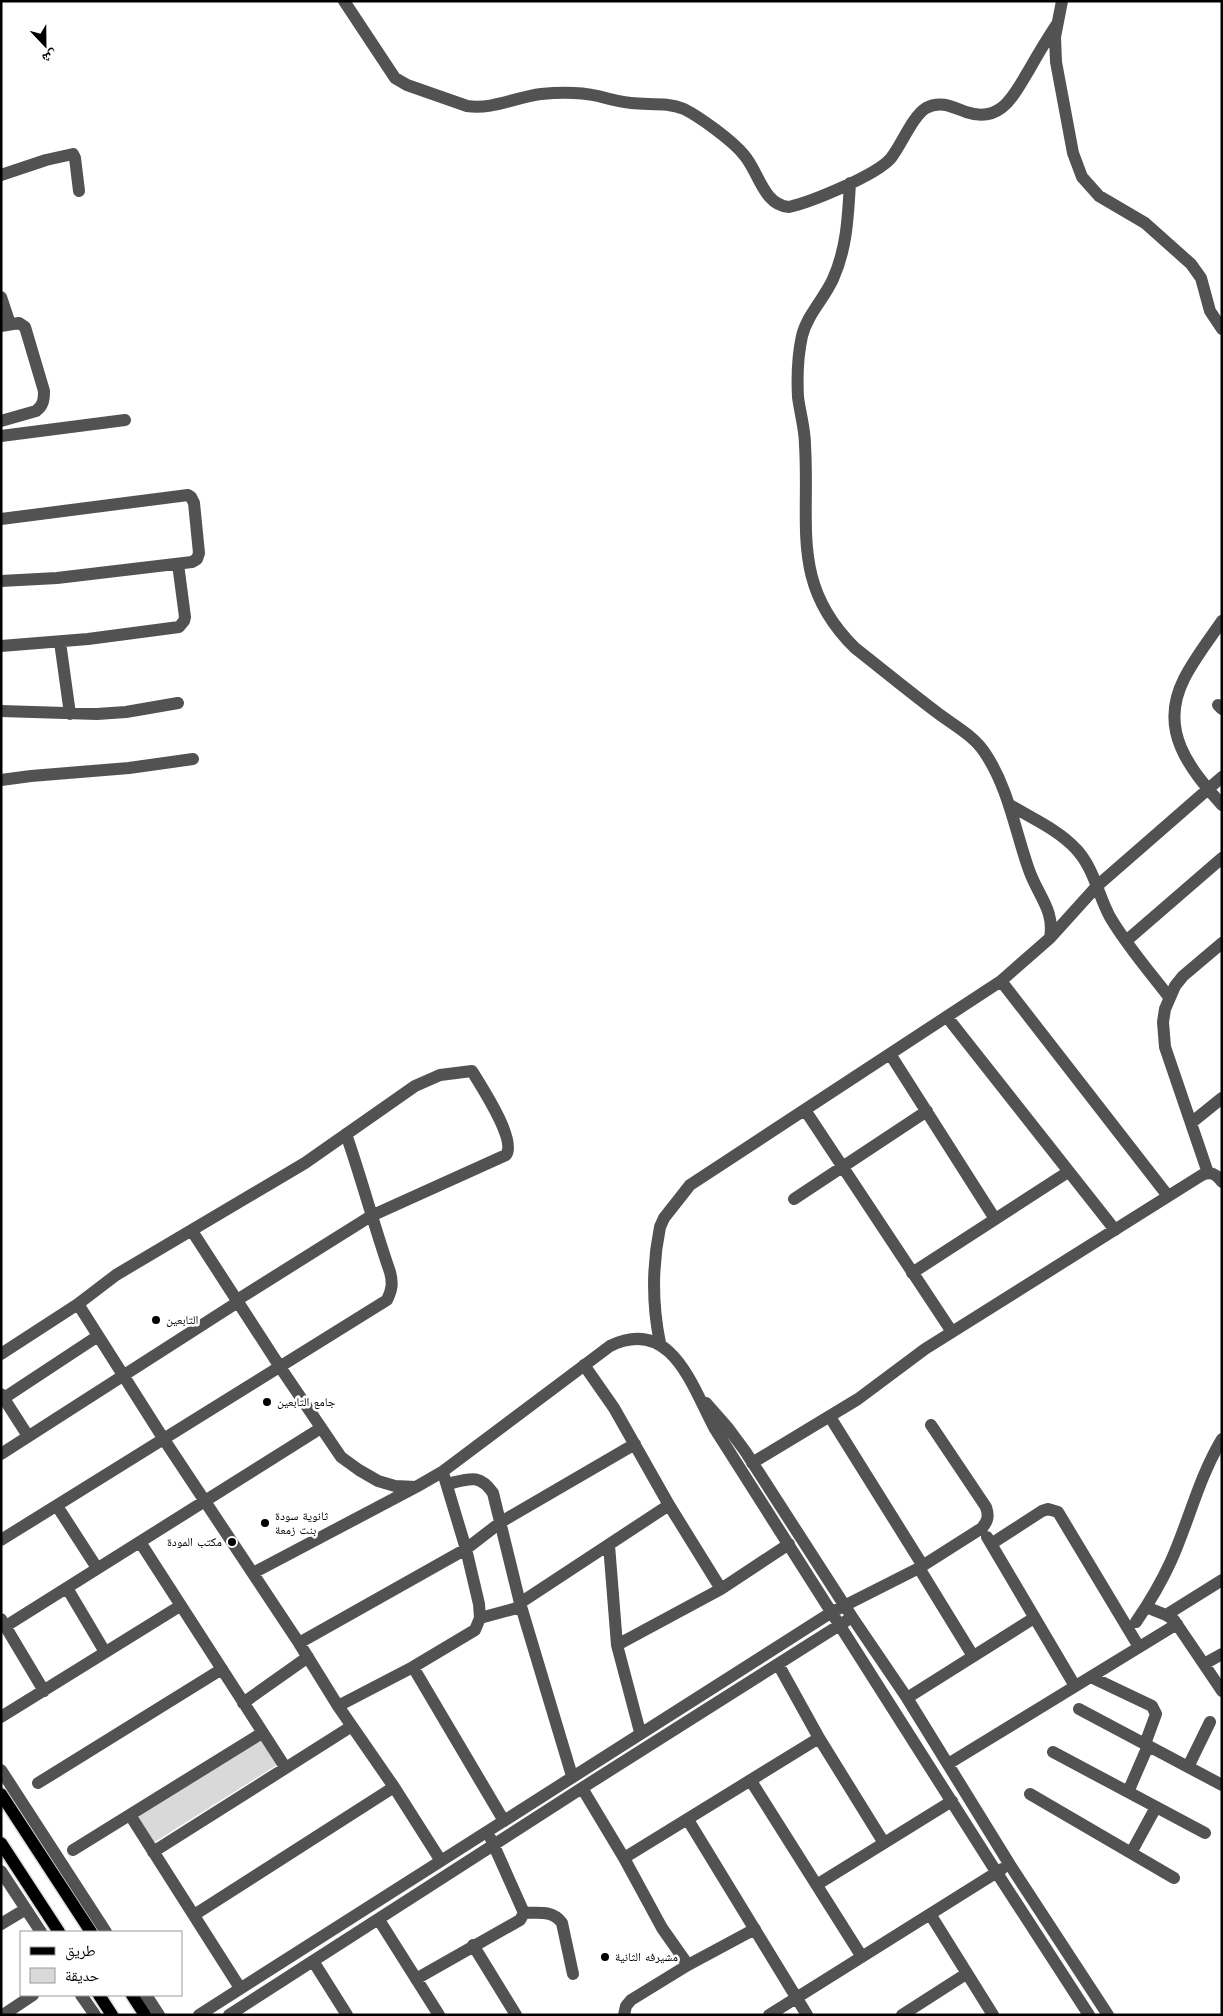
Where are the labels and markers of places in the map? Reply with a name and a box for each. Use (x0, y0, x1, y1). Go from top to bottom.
place label: التابعين (166, 1313, 199, 1327)
marker: التابعين (150, 1314, 162, 1326)
place label: جامع التابعين (277, 1395, 336, 1409)
marker: جامع التابعين (261, 1396, 273, 1408)
place label: ثانوية سودة بنت زمعة (275, 1509, 329, 1537)
marker: ثانوية سودة بنت زمعة (259, 1517, 271, 1529)
place label: مكتب المودة (167, 1535, 222, 1549)
marker: مكتب المودة (226, 1536, 238, 1548)
place label: مشيرفه الثانية (615, 1950, 678, 1964)
marker: مشيرفه الثانية (599, 1951, 611, 1963)

